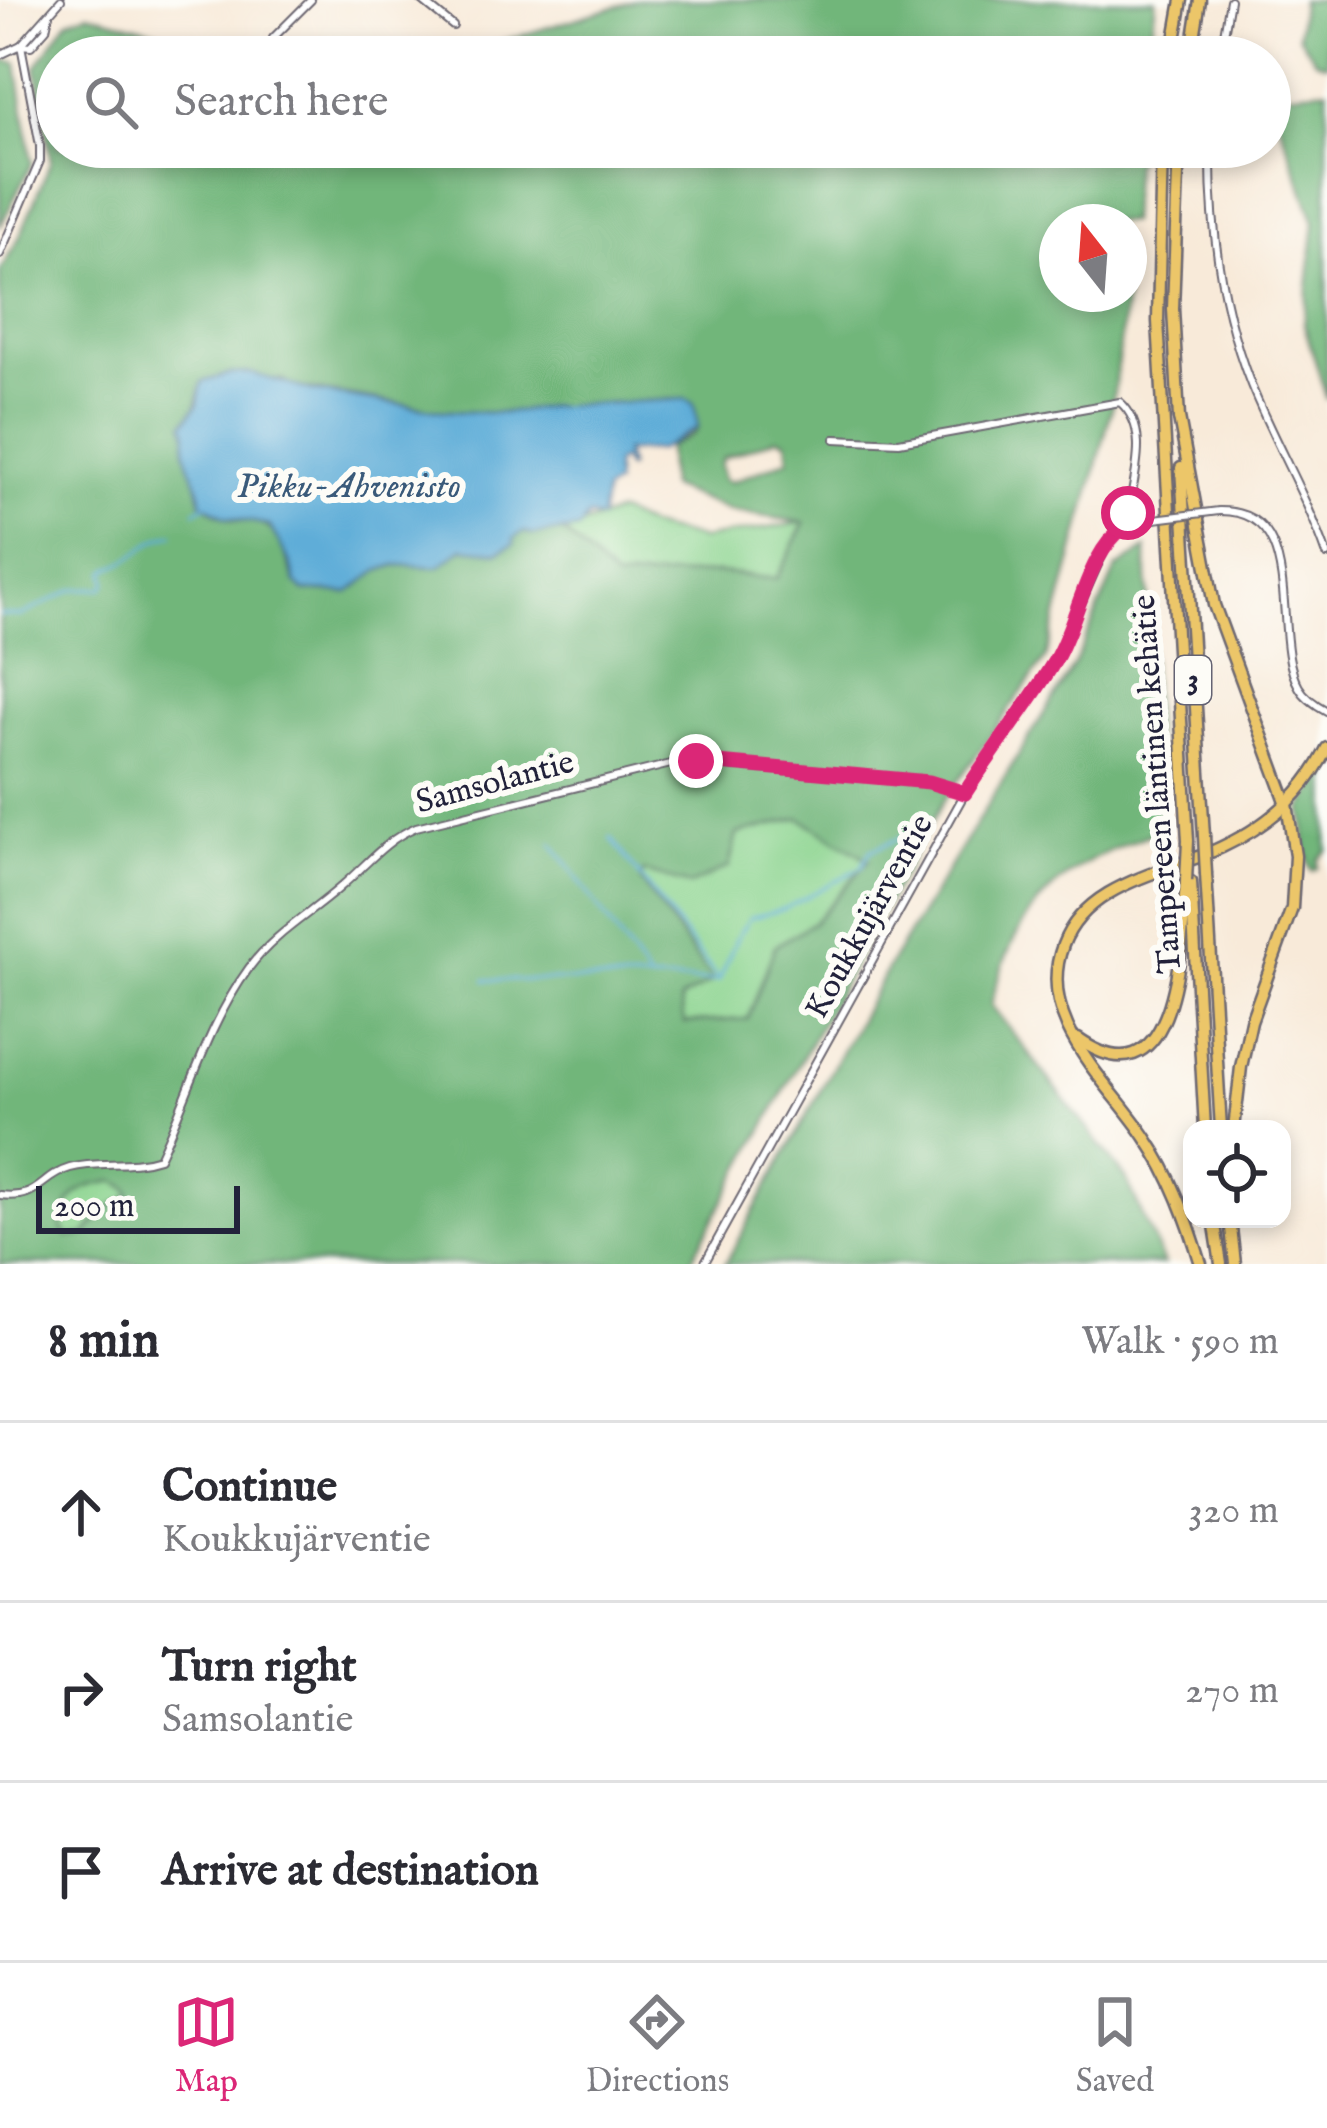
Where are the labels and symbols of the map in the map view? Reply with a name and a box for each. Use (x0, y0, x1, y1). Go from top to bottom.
north arrow (1039, 204, 1147, 312)
water label: Pikku-Ahvenisto (237, 464, 461, 510)
route start (1101, 486, 1155, 540)
street label: Tampereen läntinen kehätie (1124, 593, 1192, 975)
road number: 3 (1175, 656, 1211, 704)
route end (669, 734, 723, 788)
street label: Samsolantie (411, 742, 579, 824)
street label: Koukkujärventie (797, 807, 943, 1027)
scale bar (36, 1180, 240, 1233)

